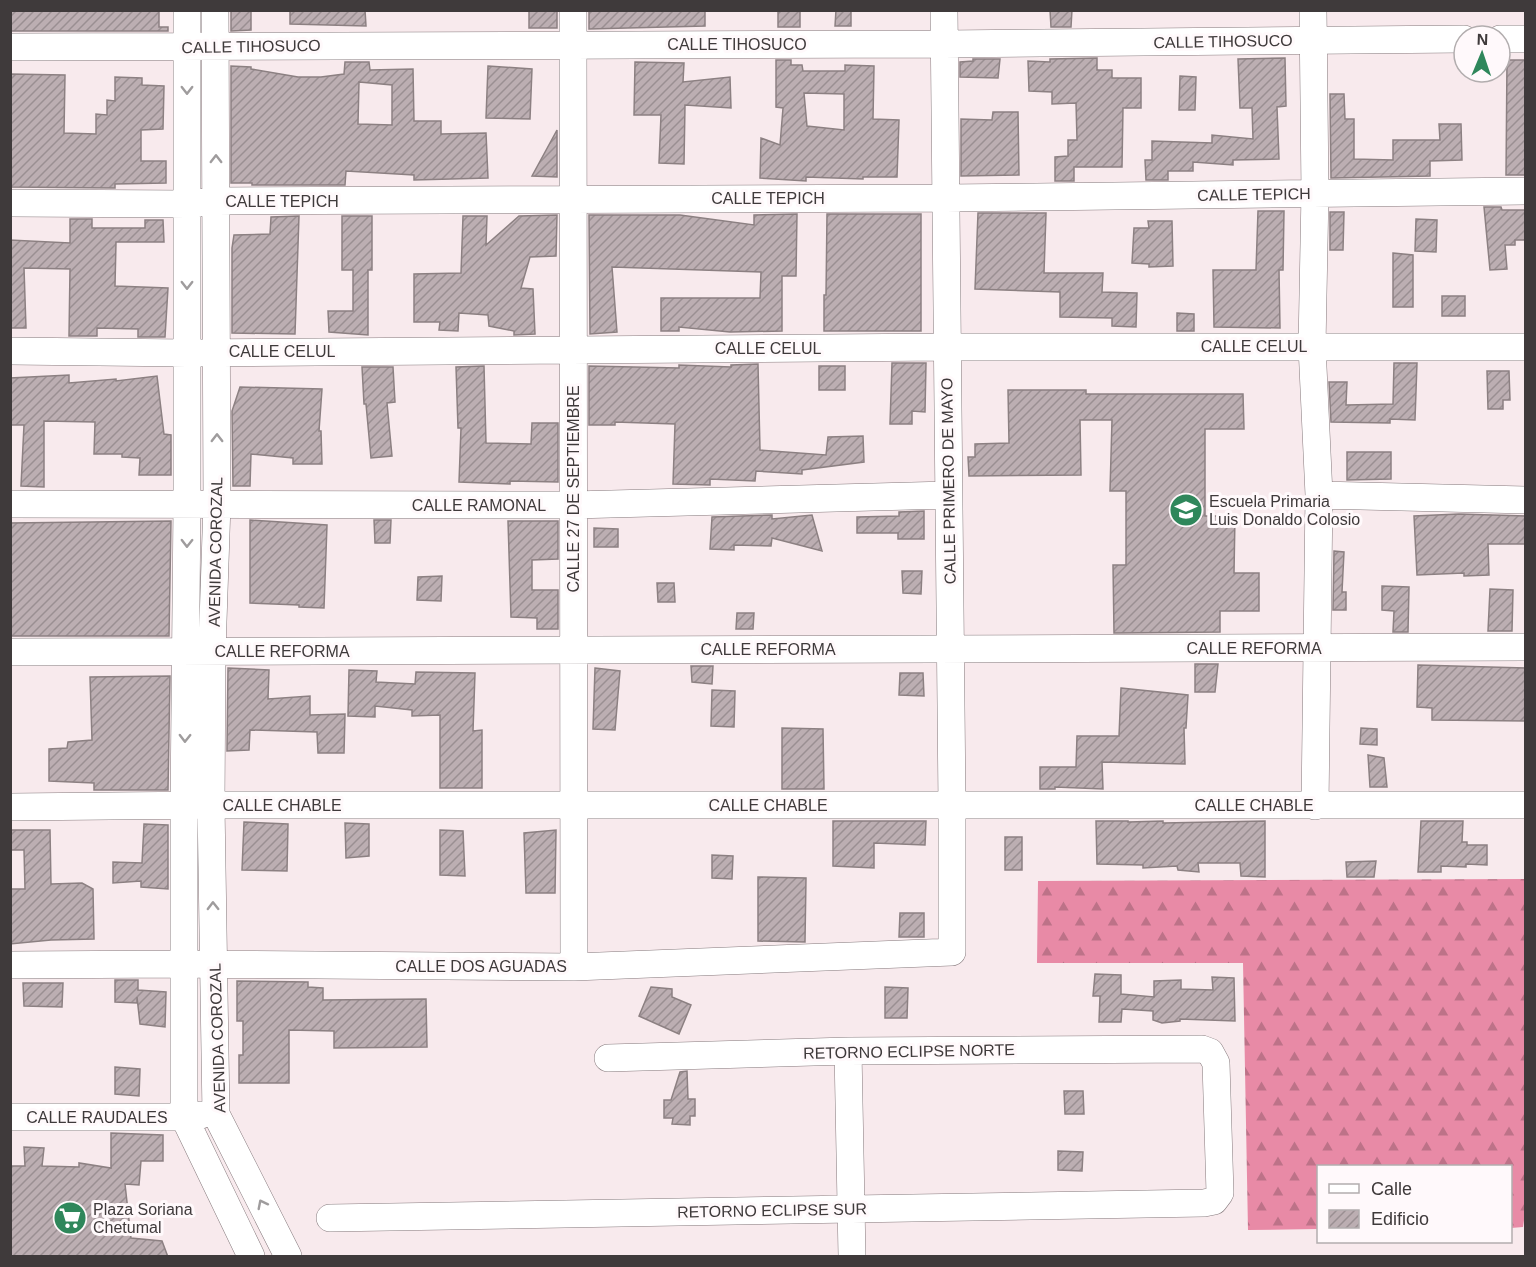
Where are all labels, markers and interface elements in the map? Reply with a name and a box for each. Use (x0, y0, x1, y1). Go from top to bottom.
north arrow (1452, 24, 1512, 84)
text: N (1476, 31, 1489, 48)
street label: CALLE TIHOSUCO (1153, 32, 1293, 51)
street label: CALLE TIHOSUCO (667, 36, 807, 53)
street label: CALLE TIHOSUCO (181, 37, 321, 56)
one-way arrow (181, 85, 193, 94)
one-way arrow (210, 154, 222, 163)
street label: CALLE TEPICH (1197, 185, 1311, 204)
street label: CALLE TEPICH (711, 190, 825, 207)
street label: CALLE TEPICH (225, 193, 339, 210)
one-way arrow (181, 280, 193, 289)
street label: CALLE CELUL (1201, 338, 1307, 355)
street label: CALLE CELUL (715, 340, 821, 357)
street label: CALLE CELUL (229, 343, 335, 360)
street label: CALLE PRIMERO DE MAYO (938, 377, 959, 585)
street label: CALLE 27 DE SEPTIEMBRE (565, 385, 582, 593)
one-way arrow (211, 433, 223, 442)
street label: AVENIDA COROZAL (206, 477, 225, 627)
school or university icon: Escuela Primaria Luis Donaldo Colosio (1168, 492, 1204, 528)
place label: Escuela Primaria Luis Donaldo Colosio (1209, 493, 1360, 528)
street label: CALLE RAMONAL (412, 497, 546, 514)
one-way arrow (181, 538, 193, 547)
street label: CALLE REFORMA (1186, 640, 1322, 657)
street label: CALLE REFORMA (700, 641, 836, 658)
street label: CALLE REFORMA (214, 643, 350, 660)
one-way arrow (178, 733, 191, 742)
street label: CALLE CHABLE (222, 797, 342, 814)
street label: CALLE CHABLE (708, 797, 828, 814)
street label: CALLE CHABLE (1194, 797, 1314, 814)
one-way arrow (207, 901, 220, 910)
street label: CALLE DOS AGUADAS (395, 958, 567, 975)
street label: AVENIDA COROZAL (206, 963, 229, 1113)
street label: RETORNO ECLIPSE NORTE (803, 1041, 1015, 1062)
street label: CALLE RAUDALES (26, 1109, 168, 1126)
legend (1317, 1165, 1512, 1243)
text: Calle (1371, 1179, 1412, 1199)
supermarket icon: Plaza Soriana Chetumal (52, 1200, 88, 1236)
one-way arrow (258, 1200, 269, 1211)
street label: RETORNO ECLIPSE SUR (677, 1200, 867, 1221)
place label: Plaza Soriana Chetumal (93, 1201, 193, 1236)
text: Edificio (1371, 1209, 1429, 1229)

